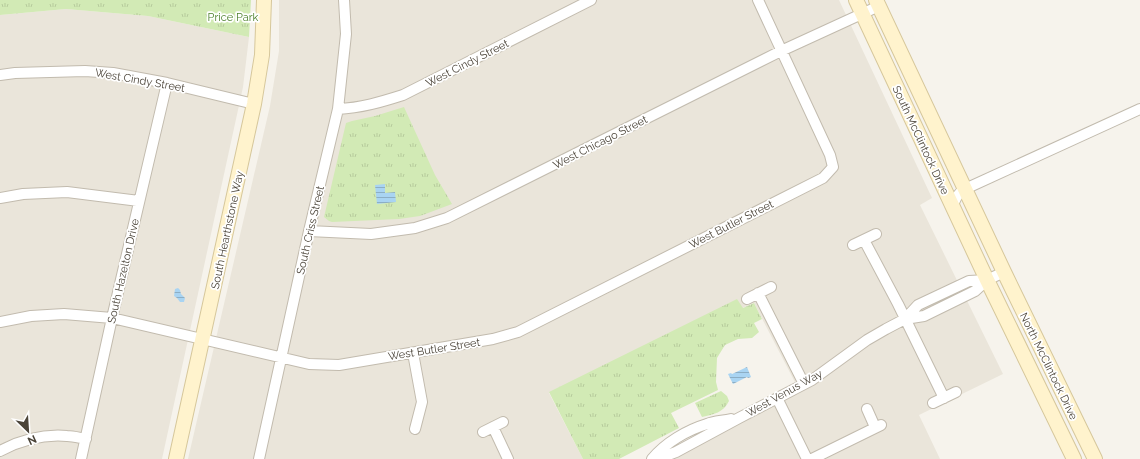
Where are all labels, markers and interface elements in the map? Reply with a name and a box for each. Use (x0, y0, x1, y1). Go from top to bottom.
park label: Price Park (208, 11, 259, 24)
street label: West Cindy Street (424, 37, 511, 90)
street label: West Cindy Street (94, 66, 186, 95)
street label: South McClintock Drive (890, 84, 952, 197)
street label: West Chicago Street (551, 113, 650, 172)
street label: South Hearthstone Way (209, 170, 246, 290)
street label: South Criss Street (294, 184, 327, 276)
street label: West Butler Street (687, 197, 776, 251)
street label: South Hazelton Drive (105, 217, 142, 325)
street label: North McClintock Drive (1017, 311, 1080, 422)
street label: West Butler Street (387, 336, 481, 363)
street label: West Venus Way (744, 367, 825, 420)
north arrow (8, 411, 48, 451)
text: N (25, 432, 39, 447)

